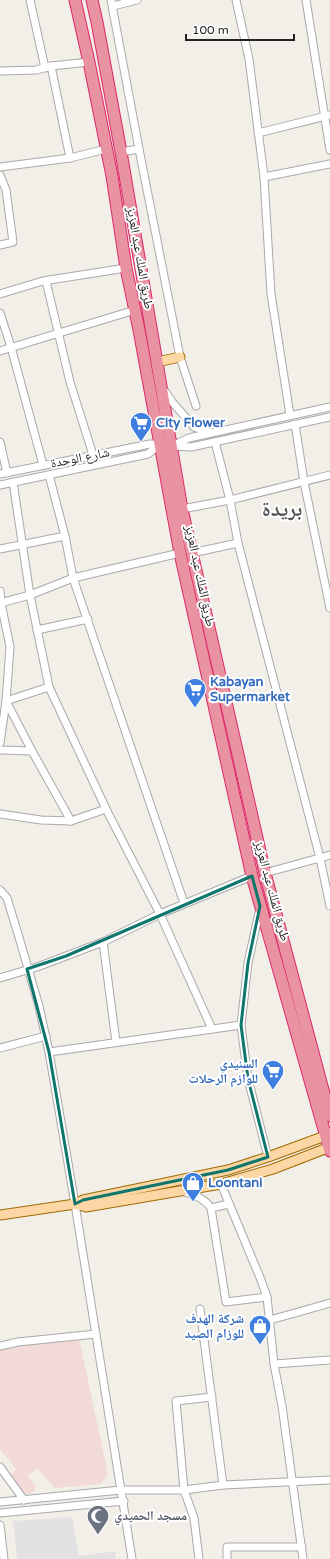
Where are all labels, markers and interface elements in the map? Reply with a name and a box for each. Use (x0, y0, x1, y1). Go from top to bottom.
scale bar (186, 16, 294, 42)
text: 100 m (192, 23, 229, 37)
street label: طريق الملك عبد العزيز (123, 205, 157, 310)
supermarket icon: City Flower (128, 410, 154, 443)
place label: City Flower (156, 415, 226, 431)
street label: شارع الوحدة (49, 444, 111, 473)
district label: بريدة (262, 497, 302, 522)
street label: طريق الملك عبد العزيز (181, 523, 219, 628)
place label: Kabayan Supermarket (210, 674, 290, 705)
supermarket icon: Kabayan Supermarket (182, 676, 208, 709)
street label: طريق الملك عبد العزيز (251, 838, 293, 943)
place label: السنيدي للوازم الرحلات (188, 1056, 258, 1088)
supermarket icon: السنيدي للوازم الرحلات (260, 1058, 286, 1091)
shop icon: Loontani (180, 1170, 206, 1203)
place label: Loontani (208, 1175, 262, 1191)
place label: شركة الهدف للوزام الصيد (185, 1311, 244, 1343)
shop icon: شركة الهدف للوزام الصيد (247, 1313, 273, 1346)
mosque icon: مسجد الحميدي (85, 1503, 111, 1536)
place label: مسجد الحميدي (114, 1508, 187, 1526)

